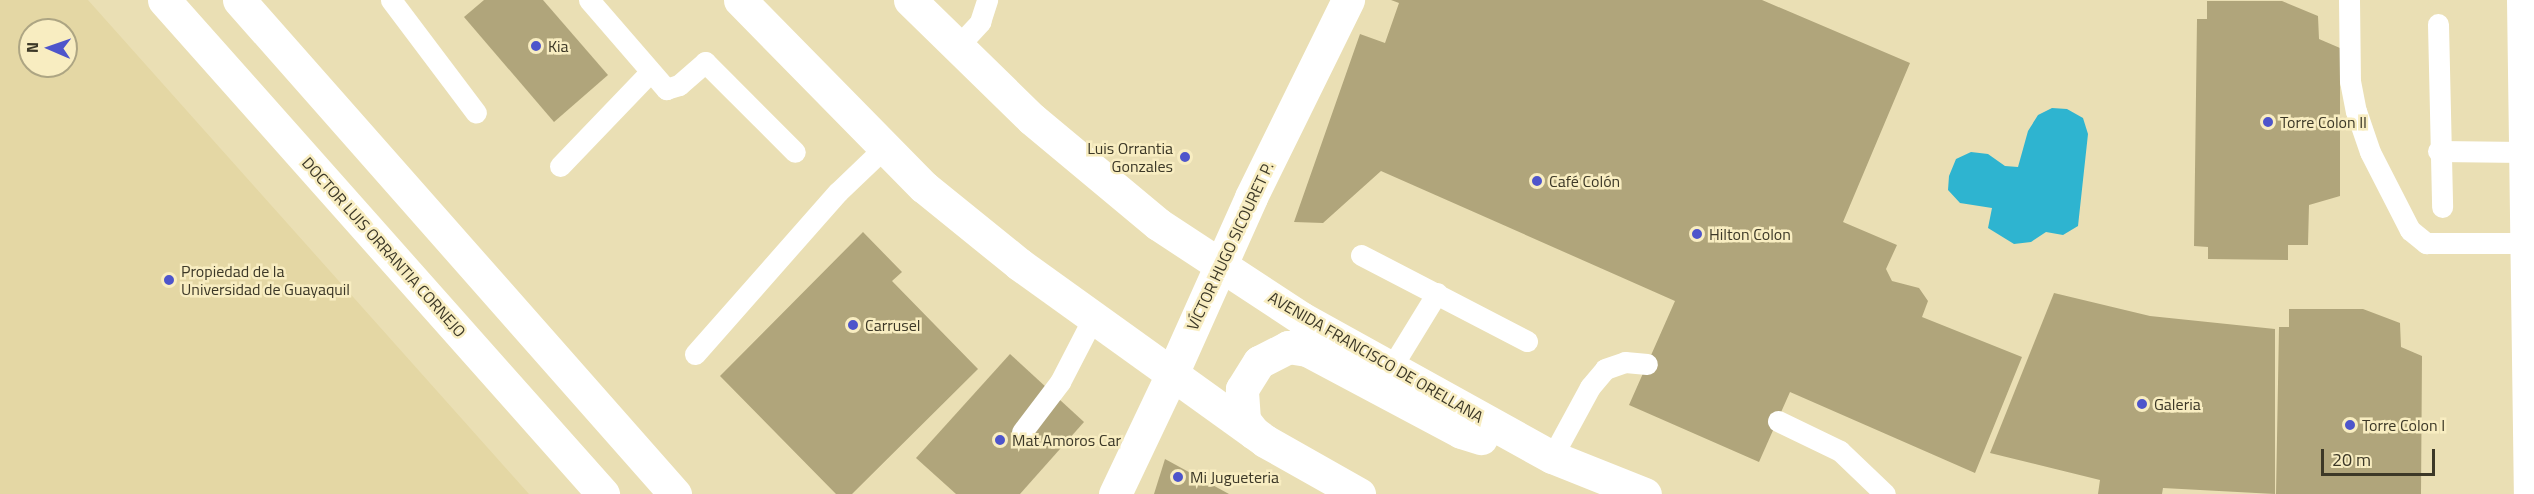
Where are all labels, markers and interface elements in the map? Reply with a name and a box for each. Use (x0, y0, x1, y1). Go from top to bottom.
north arrow (18, 18, 78, 78)
place label: Kia (548, 36, 569, 56)
marker: Kia (529, 39, 543, 53)
text: N (20, 41, 44, 53)
place label: Torre Colon II (2280, 112, 2367, 132)
marker: Torre Colon II (2261, 115, 2275, 129)
place label: Luis Orrantia Gonzales (1087, 138, 1173, 176)
marker: Luis Orrantia Gonzales (1178, 150, 1192, 164)
street label: DOCTOR LUIS ORRANTIA CORNEJO (298, 153, 470, 341)
street label: VÍCTOR HUGO SICOURET P. (1183, 159, 1277, 333)
place label: Café Colón (1549, 171, 1620, 191)
marker: Café Colón (1530, 174, 1544, 188)
place label: Hilton Colon (1709, 224, 1791, 244)
marker: Hilton Colon (1690, 227, 1704, 241)
place label: Propiedad de la Universidad de Guayaquil (181, 261, 350, 299)
marker: Propiedad de la Universidad de Guayaquil (162, 273, 176, 287)
street label: AVENIDA FRANCISCO DE ORELLANA (1265, 287, 1487, 427)
place label: Carrusel (865, 315, 921, 335)
marker: Carrusel (846, 318, 860, 332)
place label: Galeria (2154, 394, 2201, 414)
marker: Galeria (2135, 397, 2149, 411)
place label: Torre Colon I (2362, 415, 2445, 435)
marker: Torre Colon I (2343, 418, 2357, 432)
place label: Mat Amoros Car (1012, 430, 1121, 450)
marker: Mat Amoros Car (993, 433, 1007, 447)
scale bar (2324, 437, 2438, 475)
text: 20 m (2332, 446, 2371, 473)
place label: Mi Jugueteria (1190, 467, 1279, 487)
marker: Mi Jugueteria (1171, 470, 1185, 484)

